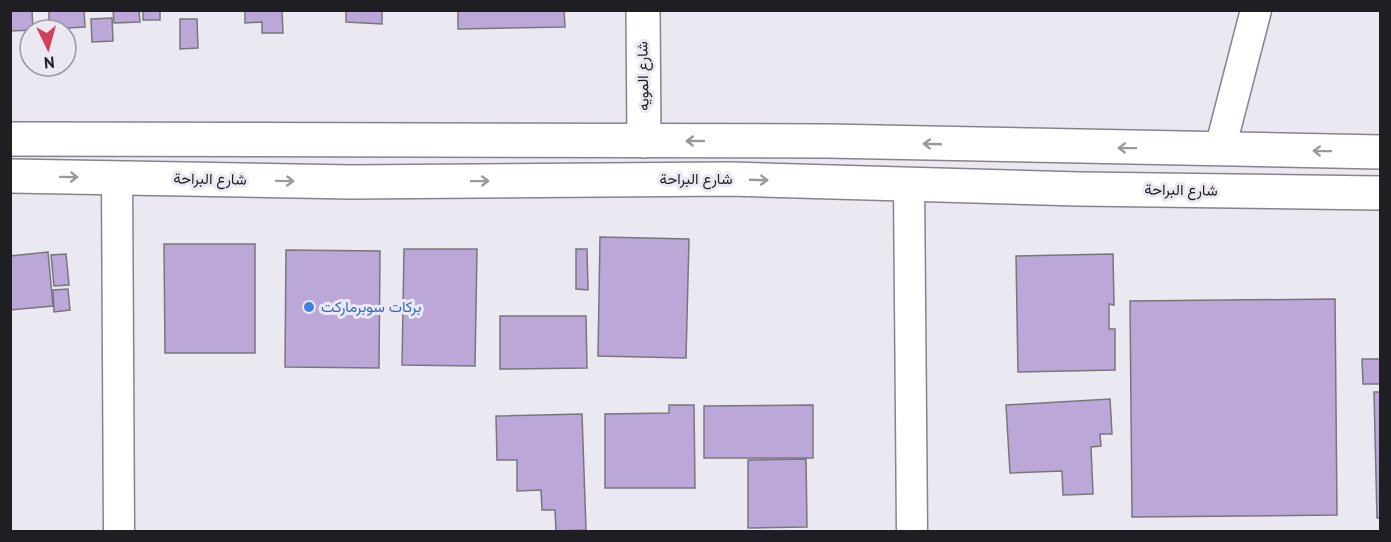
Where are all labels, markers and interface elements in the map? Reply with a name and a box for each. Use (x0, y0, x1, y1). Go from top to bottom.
north arrow (18, 18, 78, 78)
street label: شارع المويه (632, 41, 655, 111)
text: N (43, 53, 55, 73)
one-way arrow (686, 135, 706, 147)
one-way arrow (923, 138, 943, 149)
one-way arrow (1118, 142, 1138, 154)
one-way arrow (1313, 145, 1333, 157)
street label: شارع البراحة (173, 168, 247, 191)
street label: شارع البراحة (659, 169, 733, 190)
one-way arrow (58, 171, 78, 183)
one-way arrow (748, 174, 768, 185)
one-way arrow (274, 175, 294, 187)
one-way arrow (469, 175, 489, 187)
street label: شارع البراحة (1144, 179, 1218, 202)
place label: بركات سوبرماركت (321, 297, 421, 316)
marker: بركات سوبرماركت (302, 300, 316, 314)

